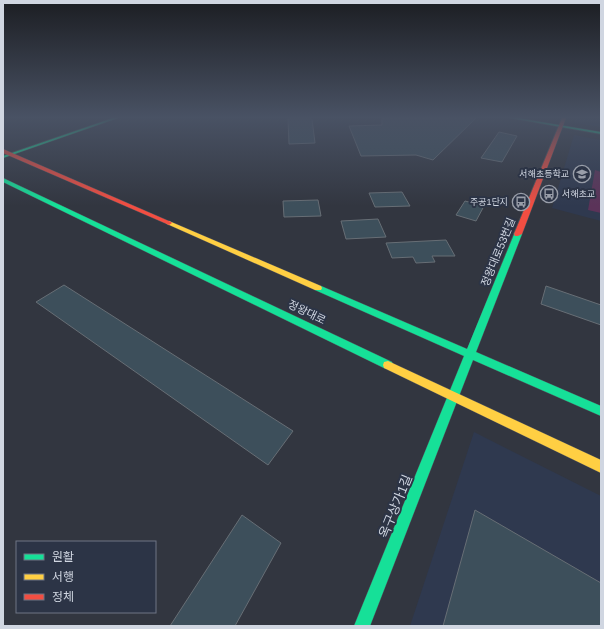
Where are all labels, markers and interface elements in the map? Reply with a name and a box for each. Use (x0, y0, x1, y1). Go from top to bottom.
school or university icon: 서해초등학교 (572, 164, 592, 184)
place label: 서해초등학교 (519, 168, 569, 179)
bus stop icon: 서해초교 (539, 184, 559, 204)
place label: 서해초교 (562, 189, 595, 199)
bus stop icon: 주공1단지 (511, 192, 531, 212)
place label: 주공1단지 (470, 197, 508, 207)
street label: 정왕대로53번길 (479, 216, 517, 288)
street label: 정왕대로 (286, 298, 328, 326)
street label: 옥구상가1길 (376, 472, 415, 540)
legend (16, 541, 156, 613)
text: 원활 (52, 550, 74, 564)
text: 서행 (52, 570, 74, 584)
text: 정체 (52, 590, 74, 604)

